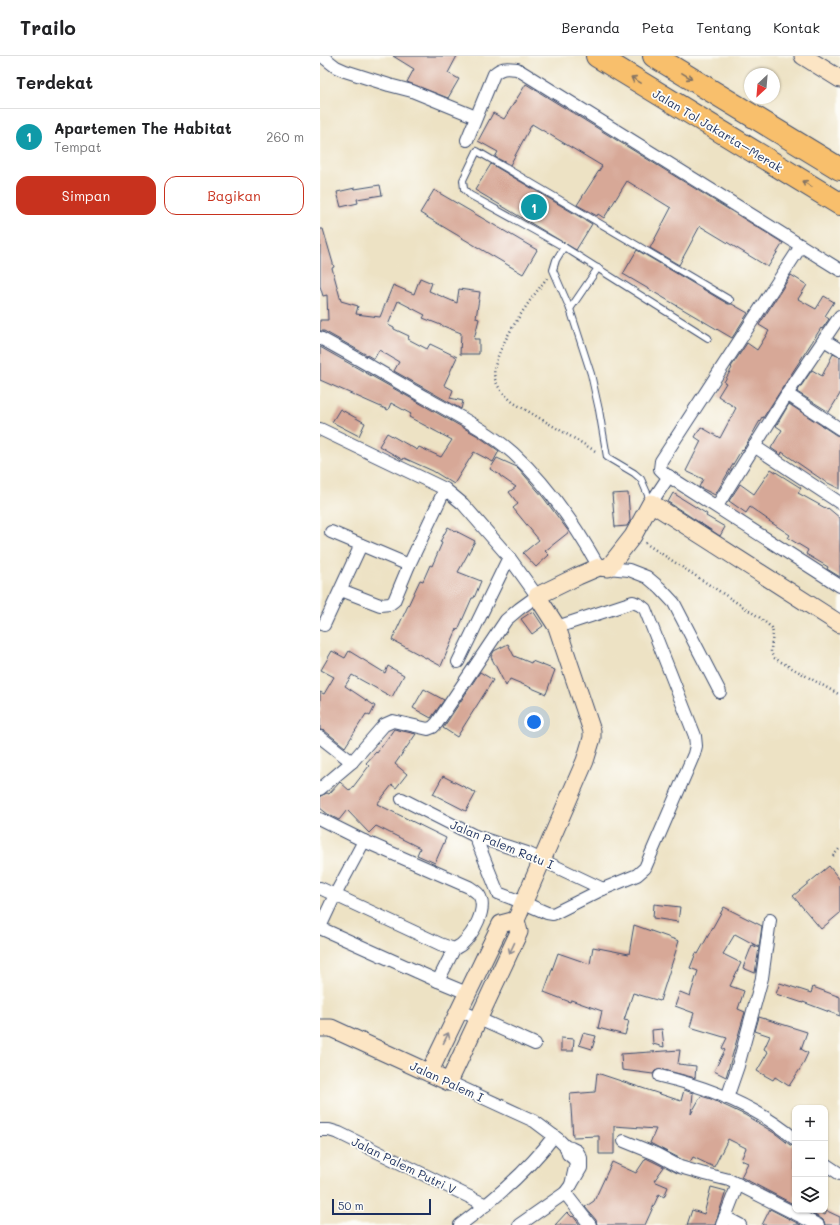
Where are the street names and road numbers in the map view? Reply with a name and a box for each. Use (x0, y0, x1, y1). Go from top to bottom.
street label: Jalan Tol Jakarta–Merak (650, 85, 786, 175)
street label: Jalan Palem Ratu I (448, 816, 556, 872)
street label: Jalan Palem I (408, 1057, 486, 1105)
street label: Jalan Palem Putri V (349, 1133, 459, 1197)

